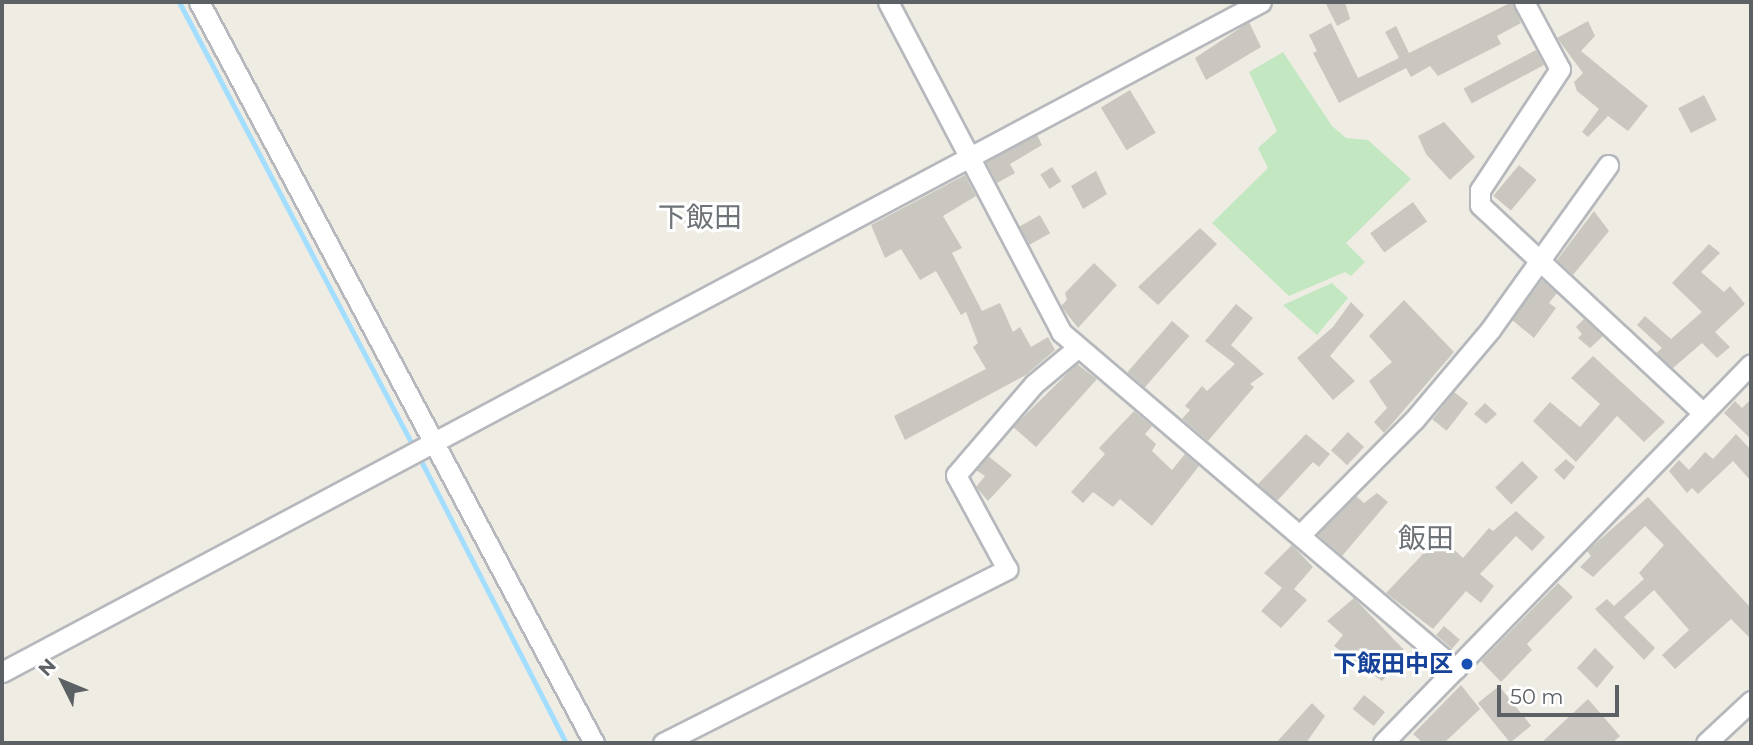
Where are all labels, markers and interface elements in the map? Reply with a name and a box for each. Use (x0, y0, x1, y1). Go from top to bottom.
district label: 下飯田 (658, 200, 742, 234)
district label: 飯田 (1398, 521, 1454, 555)
north arrow (28, 647, 98, 717)
place label: 下飯田中区 (1333, 650, 1453, 678)
text: N (34, 654, 61, 681)
marker: 下飯田中区 (1459, 656, 1475, 672)
scale bar (1501, 672, 1624, 716)
text: 50 m (1510, 684, 1564, 709)

